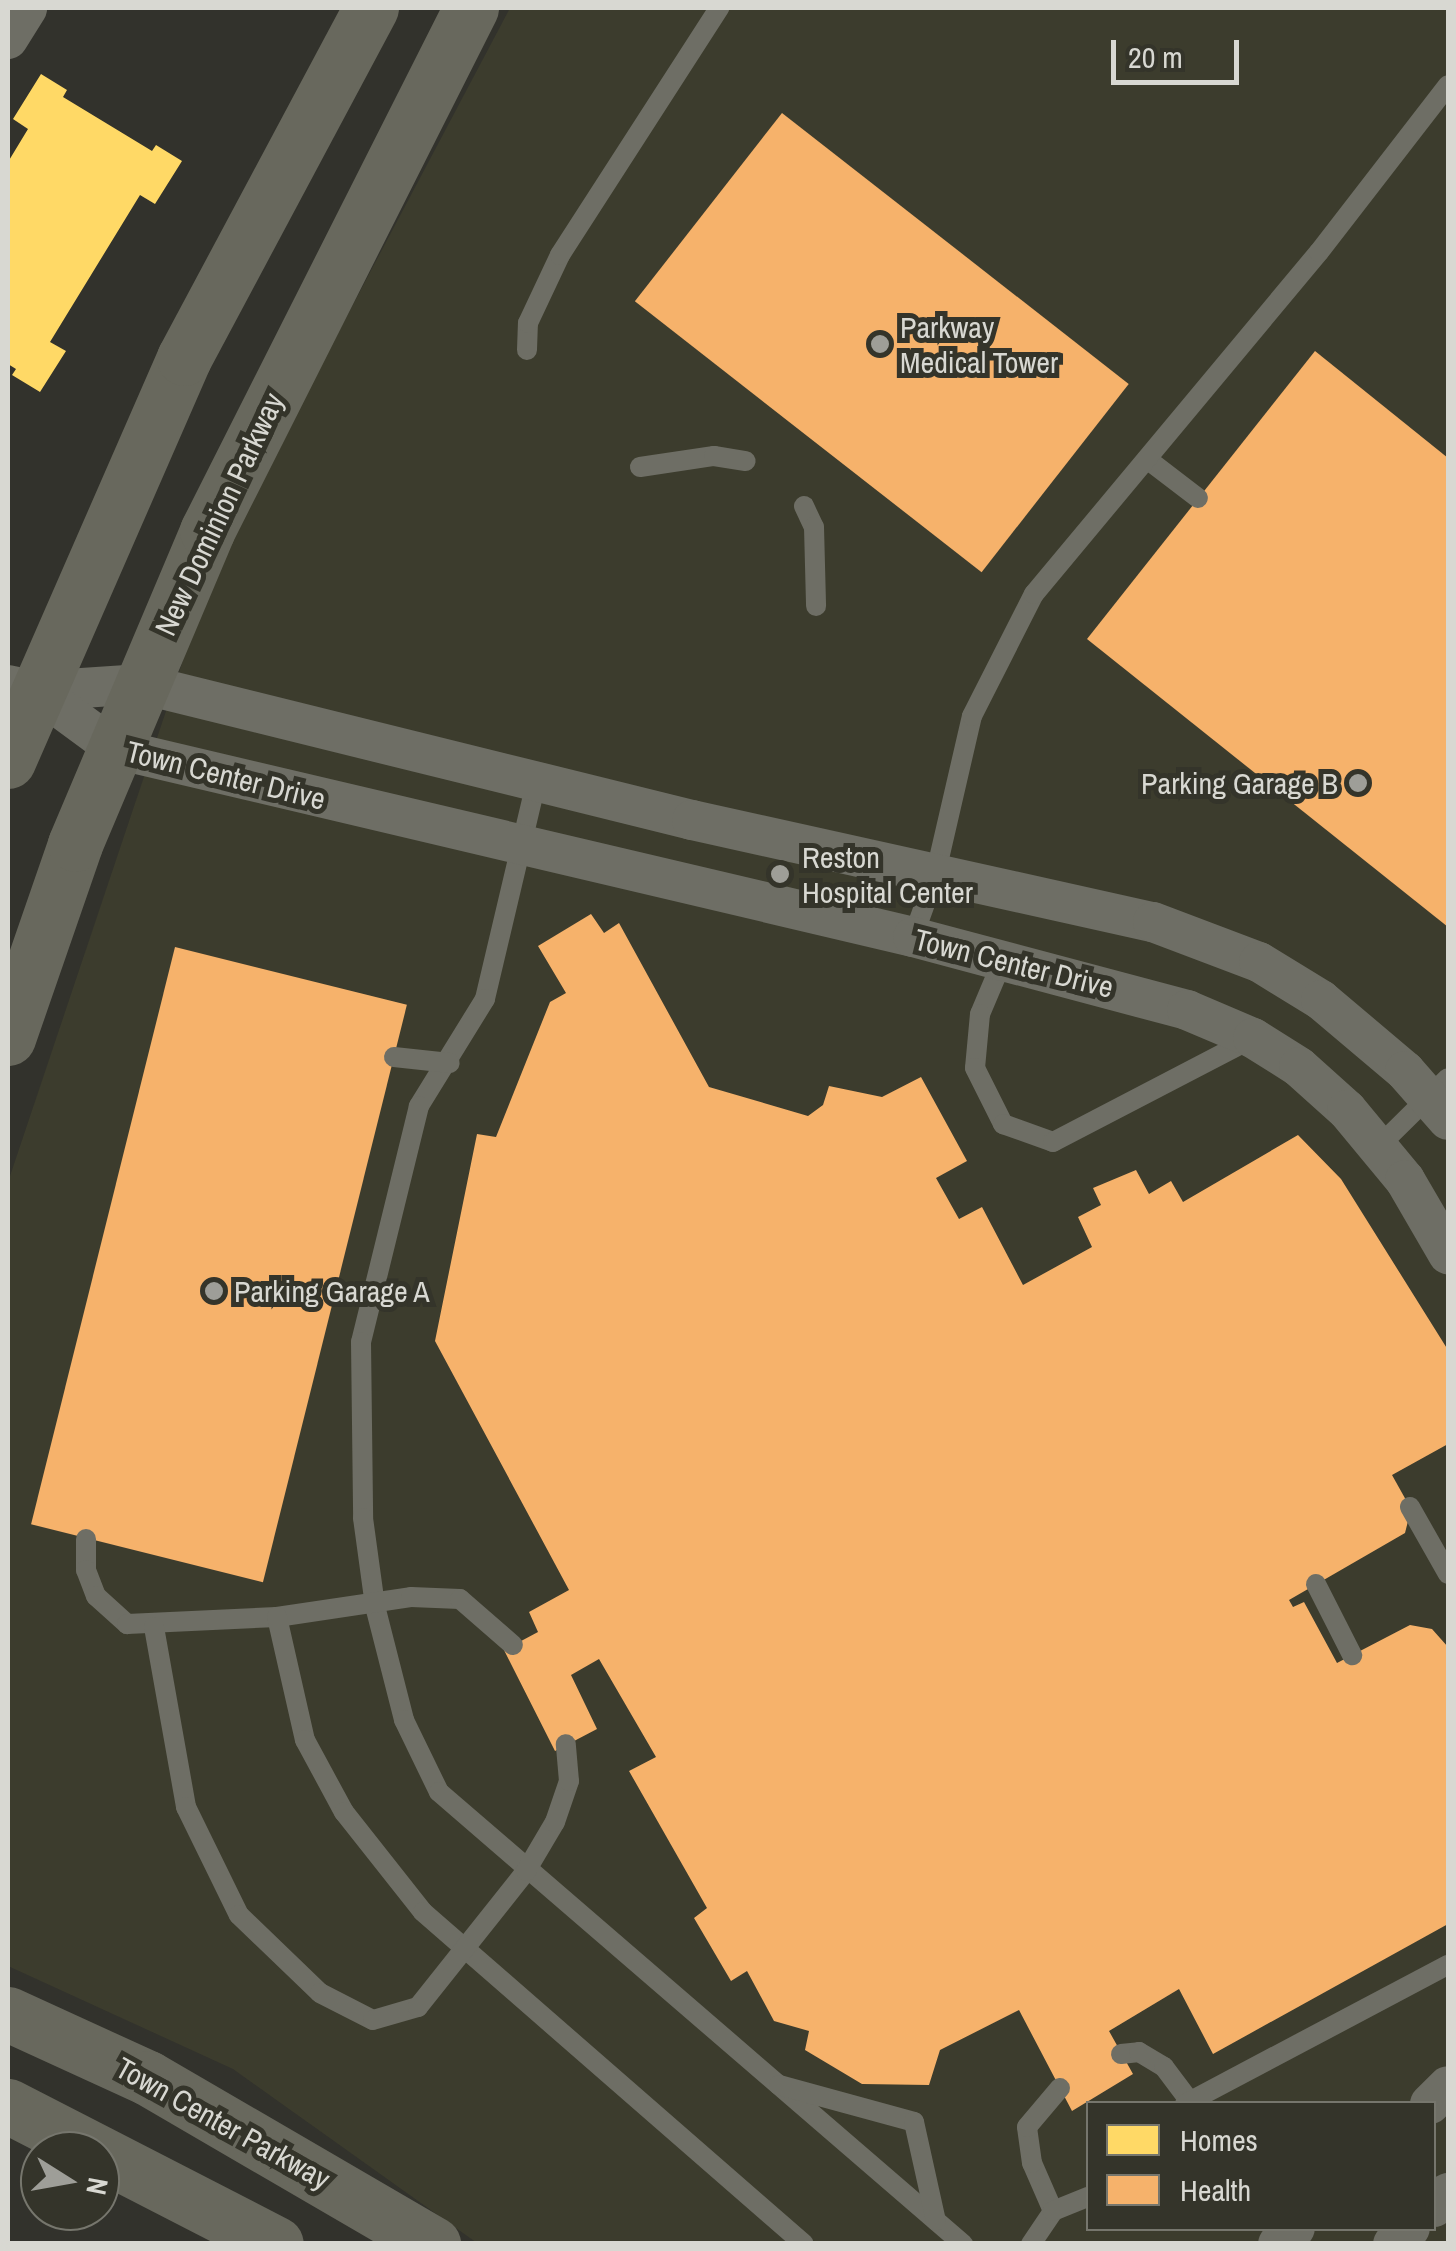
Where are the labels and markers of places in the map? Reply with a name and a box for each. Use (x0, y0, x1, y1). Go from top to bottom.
place label: Parkway Medical Tower (900, 309, 1059, 380)
marker: Parkway Medical Tower (869, 333, 891, 355)
place label: Parking Garage B (1141, 765, 1338, 801)
marker: Parking Garage B (1347, 772, 1369, 794)
place label: Reston Hospital Center (802, 839, 973, 910)
marker: Reston Hospital Center (767, 861, 793, 887)
place label: Parking Garage A (234, 1273, 431, 1309)
marker: Parking Garage A (203, 1280, 225, 1302)

